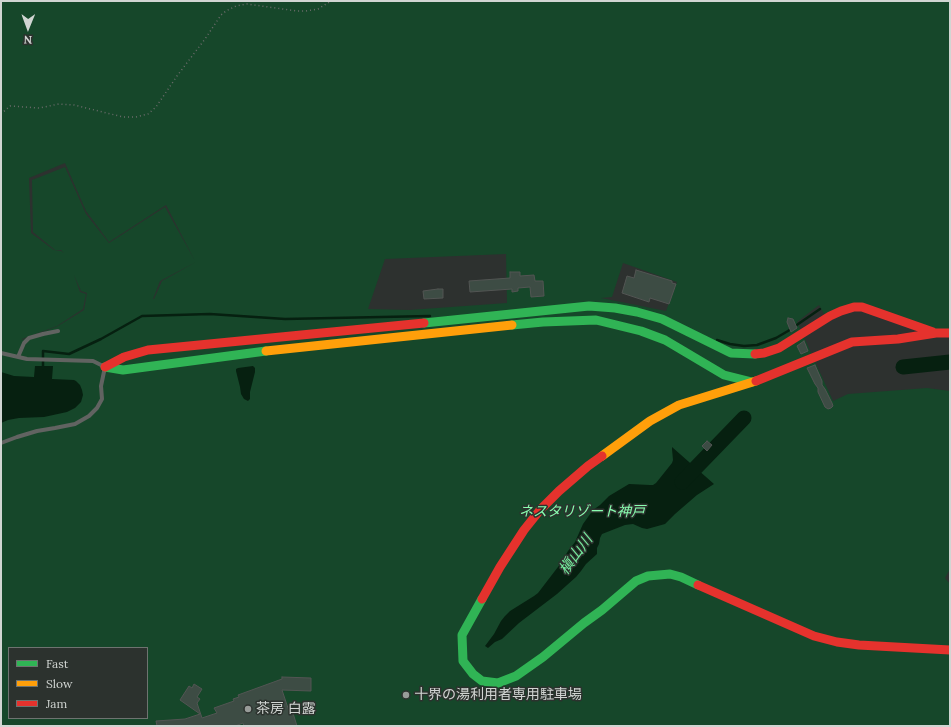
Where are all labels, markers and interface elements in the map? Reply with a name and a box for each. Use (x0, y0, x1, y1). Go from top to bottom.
north arrow (8, 8, 48, 48)
text: N (23, 33, 32, 47)
park label: ネスタリゾート神戸 (519, 504, 645, 520)
water label: 槇山川 (555, 532, 597, 578)
legend (8, 647, 148, 719)
text: Fast (46, 656, 69, 671)
text: Slow (46, 676, 73, 691)
place label: 十界の湯利用者専用駐車場 (414, 687, 582, 703)
marker: 十界の湯利用者専用駐車場 (401, 690, 411, 700)
text: Jam (46, 696, 67, 711)
place label: 茶房 白露 (256, 701, 316, 717)
marker: 茶房 白露 (243, 704, 253, 714)

